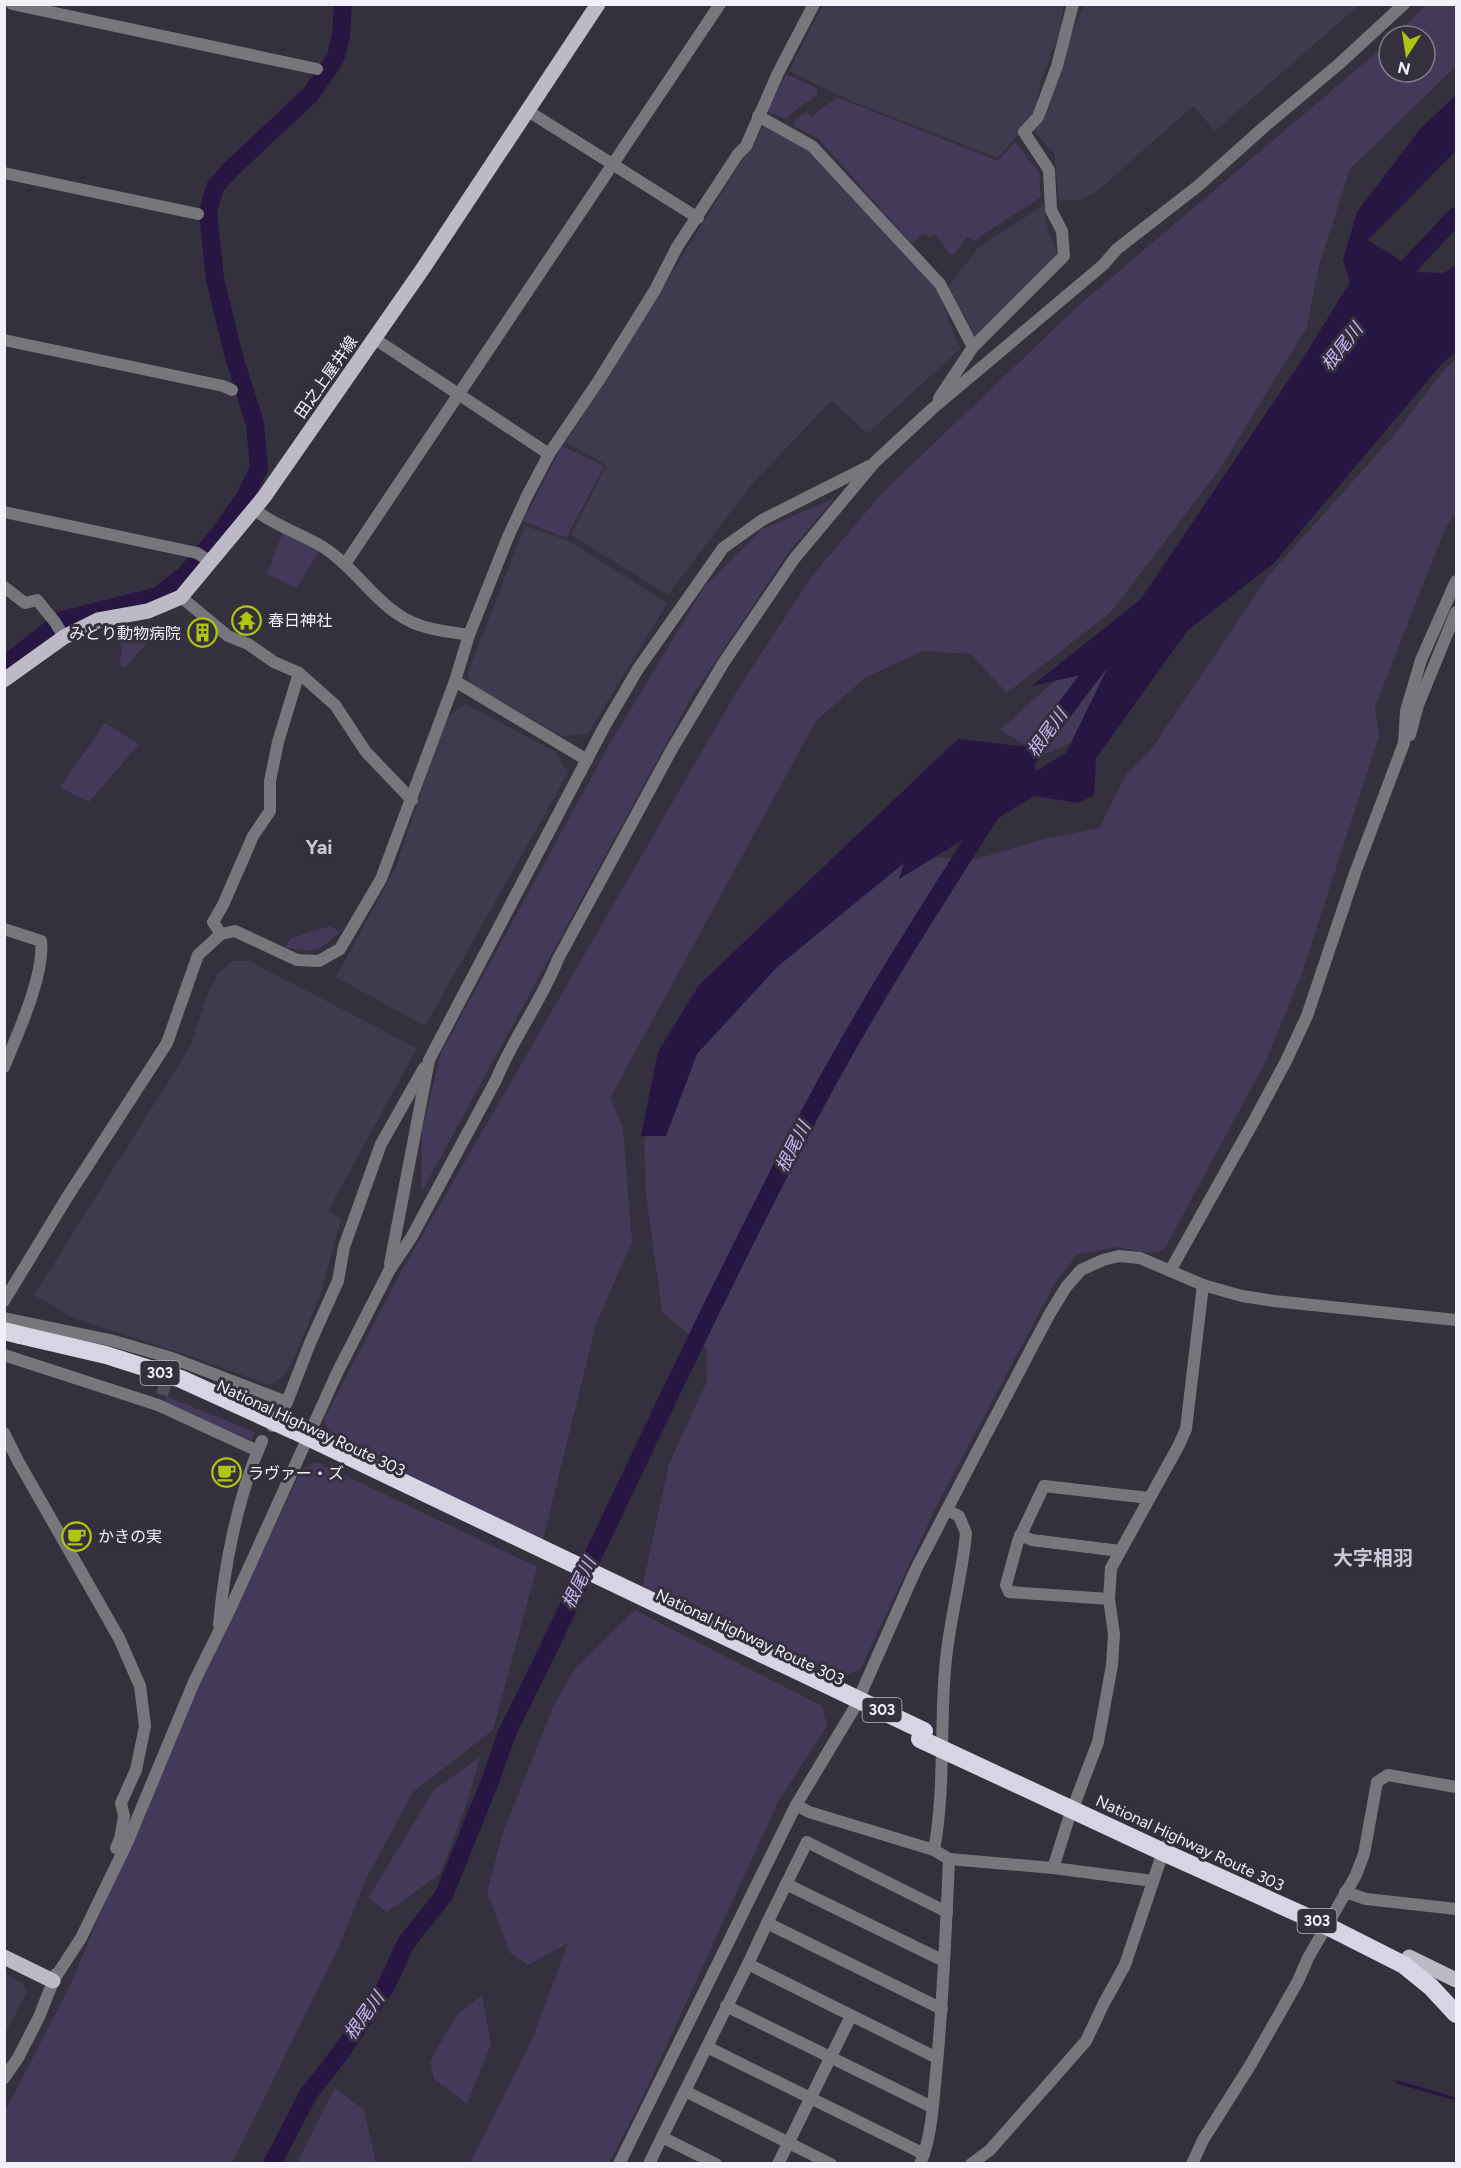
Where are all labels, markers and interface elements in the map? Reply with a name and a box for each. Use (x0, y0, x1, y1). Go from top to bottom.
north arrow (1377, 24, 1437, 84)
text: N (1396, 58, 1412, 79)
water label: 根尾川 (1317, 317, 1369, 375)
street label: 田之上屋井線 (291, 332, 361, 422)
temple icon: 春日神社 (231, 604, 263, 636)
place label: 春日神社 (268, 611, 332, 630)
building icon: みどり動物病院 (186, 617, 218, 649)
place label: みどり動物病院 (69, 624, 181, 643)
water label: 根尾川 (1022, 703, 1073, 761)
district label: Yai (305, 835, 333, 859)
water label: 根尾川 (771, 1116, 816, 1176)
road number: 303 (140, 1361, 180, 1385)
street label: National Highway Route 303 (214, 1376, 408, 1480)
cafe icon: ラヴァー・ズ (211, 1457, 243, 1489)
place label: ラヴァー・ズ (248, 1464, 344, 1483)
cafe icon: かきの実 (61, 1520, 93, 1552)
place label: かきの実 (98, 1527, 162, 1546)
district label: 大字相羽 (1333, 1546, 1413, 1570)
water label: 根尾川 (557, 1552, 602, 1612)
street label: National Highway Route 303 (653, 1585, 847, 1689)
road number: 303 (862, 1698, 902, 1722)
street label: National Highway Route 303 (1093, 1791, 1287, 1895)
road number: 303 (1298, 1909, 1336, 1933)
water label: 根尾川 (339, 1986, 390, 2044)

